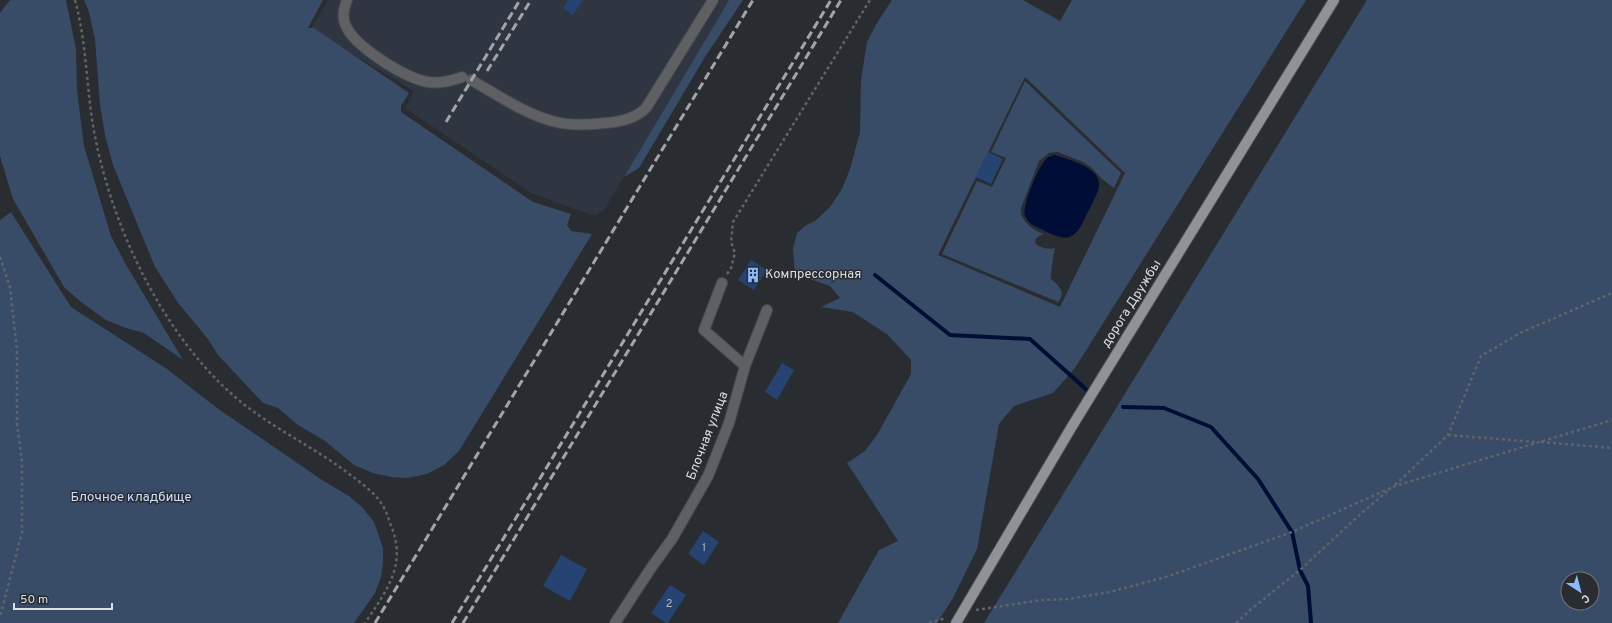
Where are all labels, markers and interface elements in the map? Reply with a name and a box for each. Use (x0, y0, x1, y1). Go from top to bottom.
street label: дорога Дружбы (1099, 257, 1165, 351)
building icon: Компрессорная (744, 266, 762, 284)
place label: Компрессорная (765, 267, 861, 283)
street label: Блочная улица (684, 389, 732, 483)
park label: Блочное кладбище (71, 490, 191, 506)
house number: 1 (702, 541, 706, 555)
north arrow (1560, 571, 1600, 611)
scale bar (14, 585, 112, 611)
text: С (1578, 591, 1592, 606)
text: 50 m (20, 592, 48, 608)
house number: 2 (666, 597, 672, 611)

